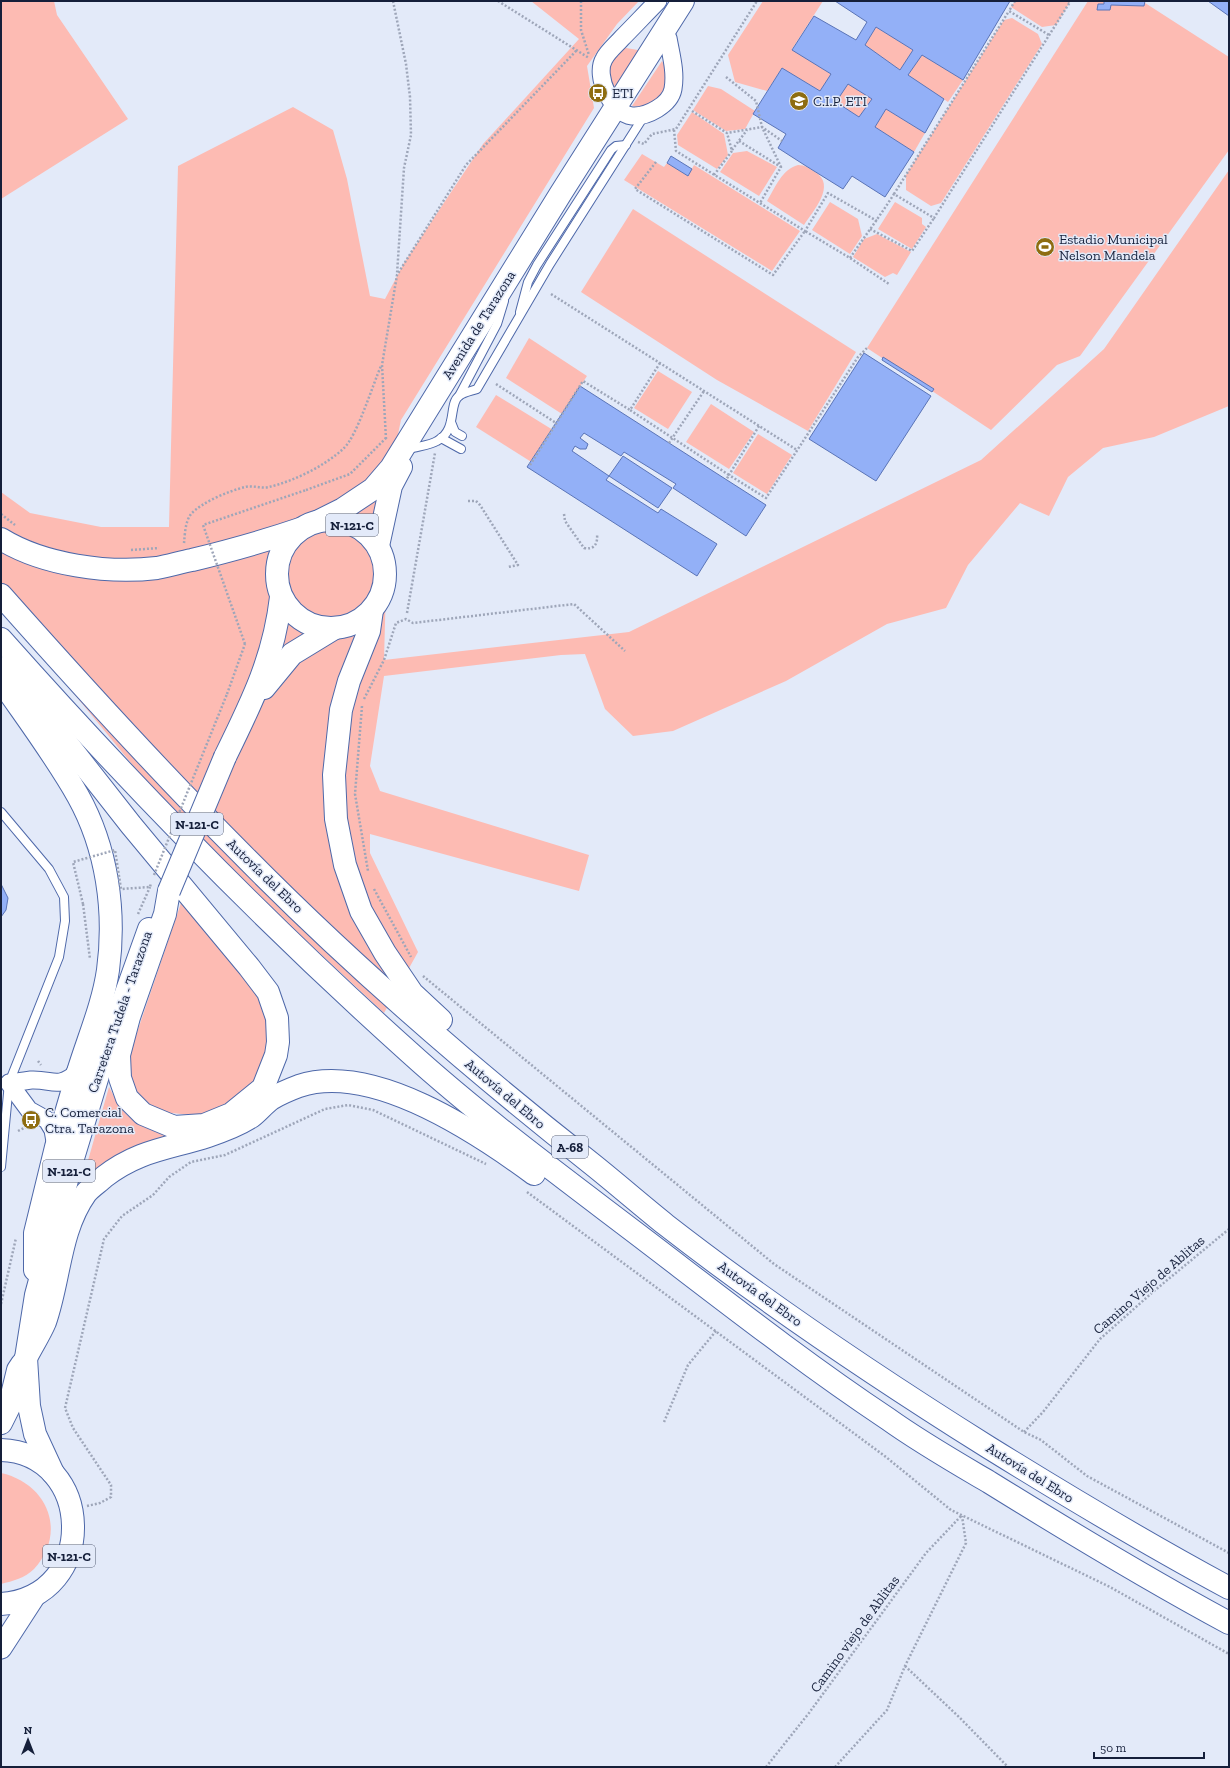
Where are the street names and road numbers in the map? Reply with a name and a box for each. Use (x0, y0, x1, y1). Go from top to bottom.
street label: Avenida de Tarazona (439, 267, 519, 382)
road number: N-121-C (326, 514, 378, 536)
road number: N-121-C (171, 813, 223, 835)
street label: Autovía del Ebro (223, 835, 307, 917)
street label: Carretera Tudela - Tarazona (84, 929, 156, 1095)
street label: Autovía del Ebro (461, 1055, 549, 1133)
road number: A-68 (552, 1136, 588, 1158)
road number: N-121-C (43, 1160, 95, 1182)
street label: Camino Viejo de Ablitas (1090, 1232, 1208, 1338)
street label: Autovía del Ebro (715, 1258, 805, 1330)
street label: Autovía del Ebro (983, 1439, 1077, 1507)
road number: N-121-C (43, 1545, 95, 1567)
street label: Camino viejo de Ablitas (807, 1572, 903, 1696)

